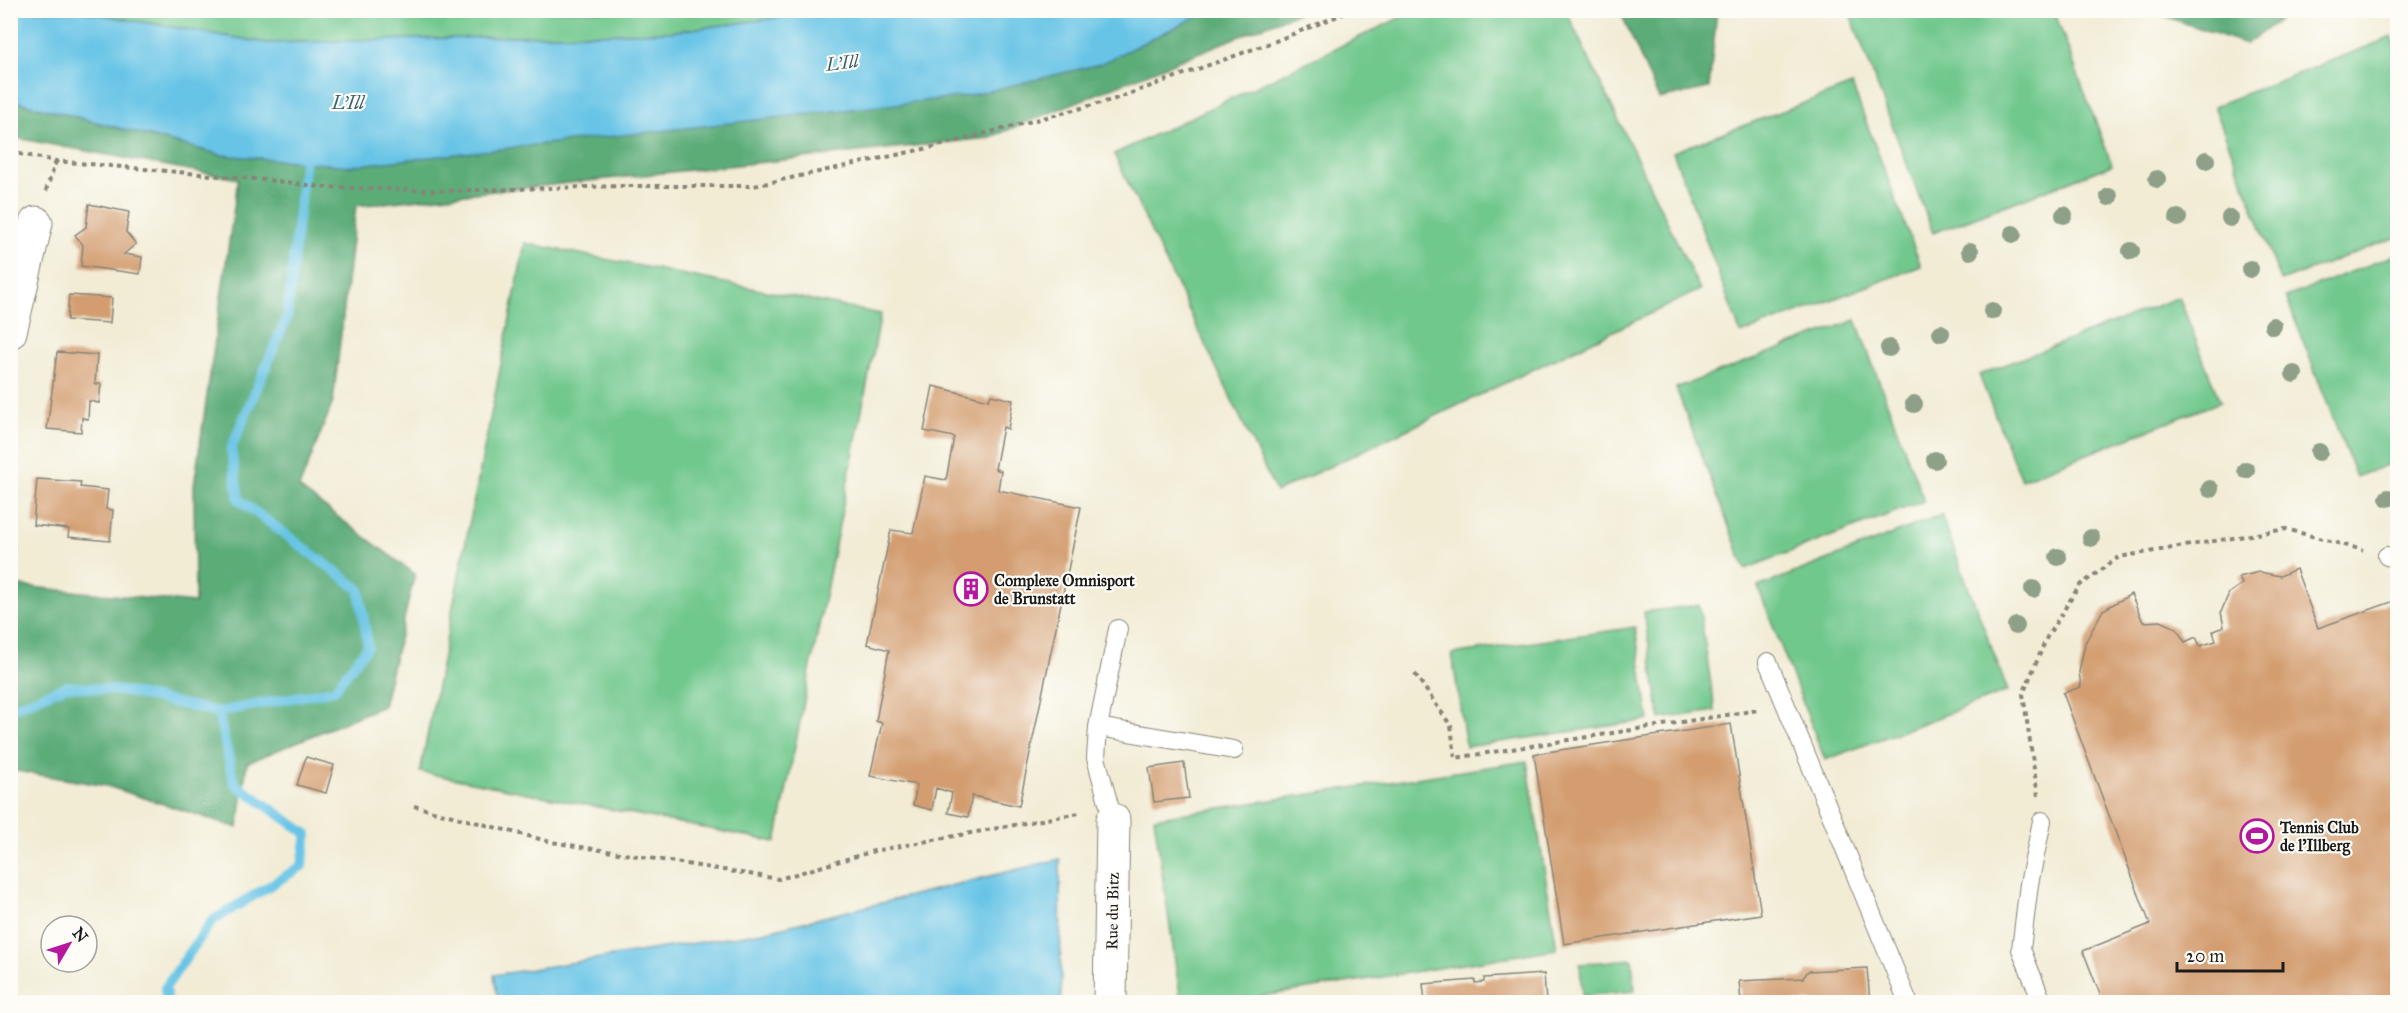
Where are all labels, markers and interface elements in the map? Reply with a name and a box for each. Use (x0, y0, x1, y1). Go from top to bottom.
water label: L'Ill (824, 50, 862, 76)
water label: L'Ill (331, 92, 366, 114)
building icon: Complexe Omnisport de Brunstatt (953, 571, 989, 607)
place label: Complexe Omnisport de Brunstatt (994, 571, 1135, 608)
sports icon: Tennis Club de l'Illberg (2239, 818, 2275, 854)
place label: Tennis Club de l'Illberg (2279, 818, 2359, 856)
street label: Rue du Bitz (1102, 871, 1123, 950)
north arrow (39, 914, 99, 974)
text: N (69, 924, 92, 946)
scale bar (2177, 935, 2284, 973)
text: 20 m (2186, 945, 2224, 967)

